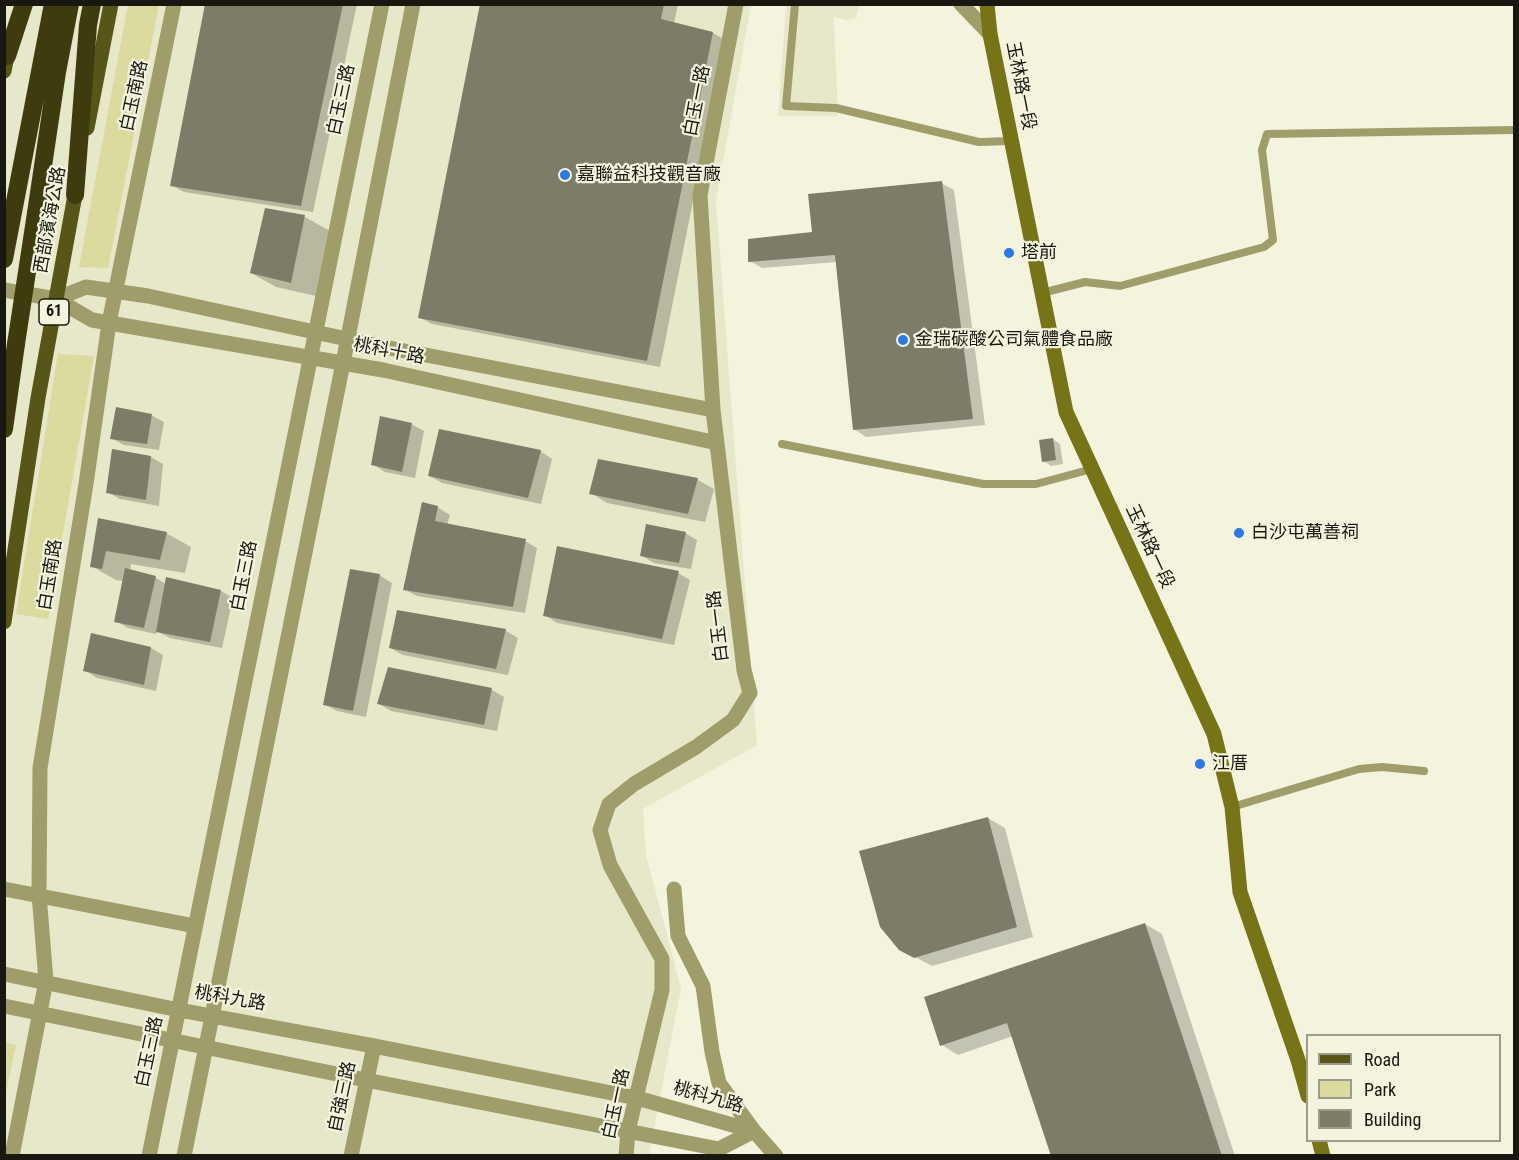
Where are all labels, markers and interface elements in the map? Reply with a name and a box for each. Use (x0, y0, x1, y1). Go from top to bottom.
street label: 玉林路一段 (1001, 40, 1039, 132)
street label: 白玉南路 (117, 59, 153, 133)
street label: 白玉三路 (324, 63, 360, 137)
street label: 白玉一路 (681, 64, 715, 138)
place label: 嘉聯益科技觀音廠 (577, 164, 721, 186)
street label: 西部濱海公路 (31, 165, 71, 275)
marker: 嘉聯益科技觀音廠 (558, 168, 572, 182)
place label: 塔前 (1021, 242, 1057, 264)
marker: 塔前 (1002, 246, 1016, 260)
road number: 61 (39, 299, 69, 325)
place label: 金瑞碳酸公司氣體食品廠 (915, 329, 1113, 351)
marker: 金瑞碳酸公司氣體食品廠 (896, 333, 910, 347)
street label: 桃科十路 (352, 335, 426, 369)
street label: 玉林路一段 (1120, 502, 1178, 592)
place label: 白沙屯萬善祠 (1251, 522, 1359, 544)
marker: 白沙屯萬善祠 (1232, 526, 1246, 540)
street label: 白玉南路 (35, 538, 67, 612)
street label: 白玉三路 (228, 539, 262, 613)
street label: 白玉一路 (704, 589, 734, 663)
place label: 江厝 (1212, 753, 1248, 775)
marker: 江厝 (1193, 757, 1207, 771)
street label: 桃科九路 (193, 982, 267, 1016)
street label: 白玉三路 (132, 1015, 168, 1089)
legend (1306, 1034, 1501, 1142)
text: Road (1364, 1049, 1400, 1070)
street label: 自強三路 (325, 1060, 361, 1134)
street label: 白玉一路 (599, 1067, 635, 1141)
street label: 桃科九路 (670, 1078, 746, 1118)
text: Park (1364, 1079, 1396, 1100)
text: Building (1364, 1109, 1421, 1130)

